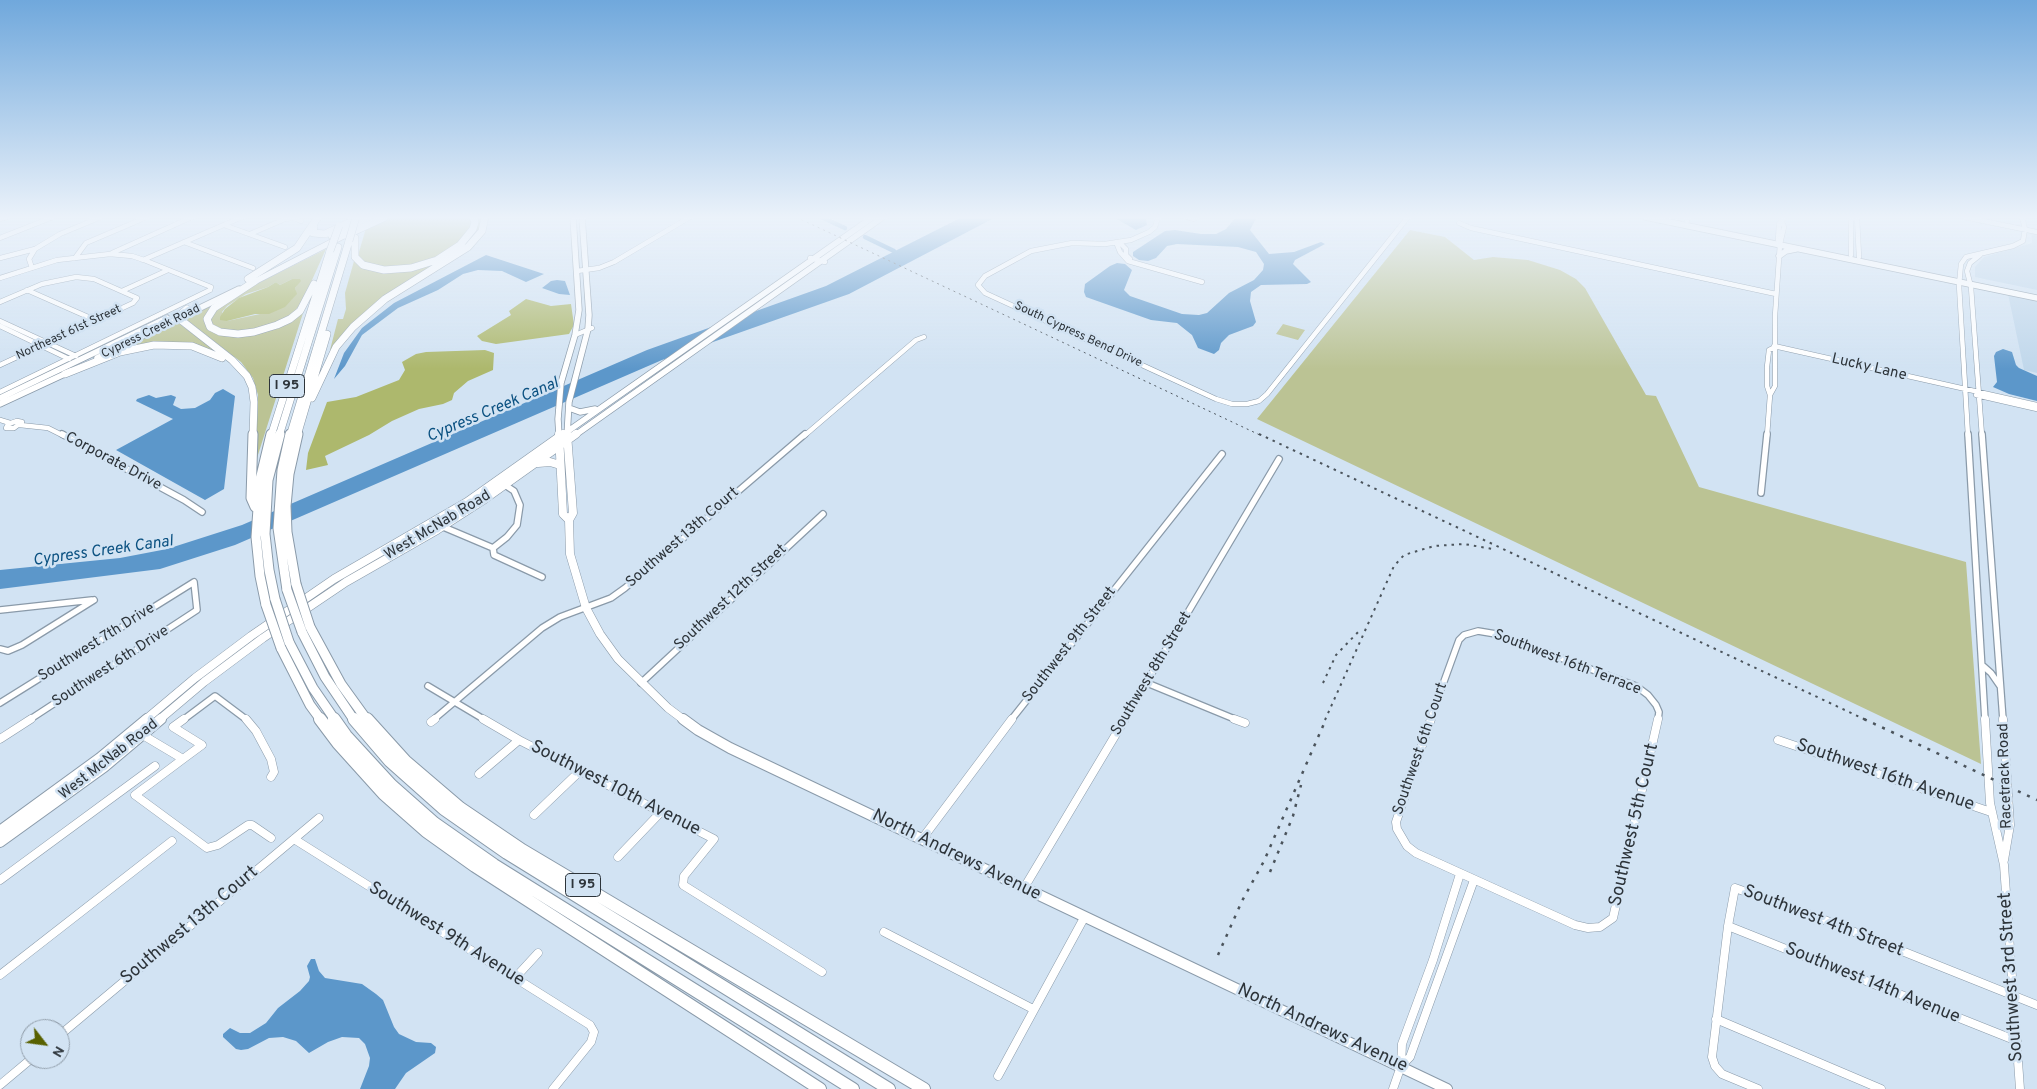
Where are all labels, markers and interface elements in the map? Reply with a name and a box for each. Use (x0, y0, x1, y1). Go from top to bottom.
street label: South Cypress Bend Drive (1012, 299, 1144, 371)
street label: Northeast 61st Street (14, 302, 124, 364)
street label: Cypress Creek Road (99, 302, 203, 362)
street label: Lucky Lane (1830, 351, 1908, 385)
road number: I 95 (270, 374, 304, 398)
water label: Cypress Creek Canal (424, 375, 562, 447)
street label: Corporate Drive (62, 429, 164, 495)
street label: Southwest 13th Court (623, 484, 743, 592)
street label: West McNab Road (382, 487, 494, 565)
water label: Cypress Creek Canal (32, 533, 174, 571)
street label: Southwest 12th Street (671, 541, 791, 655)
street label: Southwest 9th Street (1019, 584, 1121, 706)
street label: Southwest 7th Drive (35, 600, 159, 686)
street label: Southwest 8th Street (1108, 609, 1196, 739)
street label: Southwest 6th Drive (49, 623, 173, 711)
street label: Southwest 16th Terrace (1491, 627, 1643, 699)
street label: Southwest 6th Court (1390, 681, 1452, 817)
street label: West McNab Road (56, 716, 162, 804)
street label: Racetrack Road (1995, 723, 2017, 829)
street label: Southwest 16th Avenue (1793, 735, 1977, 817)
street label: Southwest 10th Avenue (526, 737, 704, 841)
street label: Southwest 5th Court (1606, 741, 1664, 909)
street label: North Andrews Avenue (868, 806, 1044, 906)
street label: Southwest 13th Court (117, 862, 263, 990)
road number: I 95 (566, 874, 600, 896)
street label: Southwest 9th Avenue (364, 878, 528, 992)
street label: Southwest 4th Street (1740, 881, 1906, 963)
street label: Southwest 3rd Street (1995, 892, 2029, 1062)
street label: Southwest 14th Avenue (1781, 939, 1963, 1029)
street label: North Andrews Avenue (1233, 980, 1411, 1078)
north arrow (20, 1019, 70, 1069)
text: N (48, 1043, 67, 1060)

